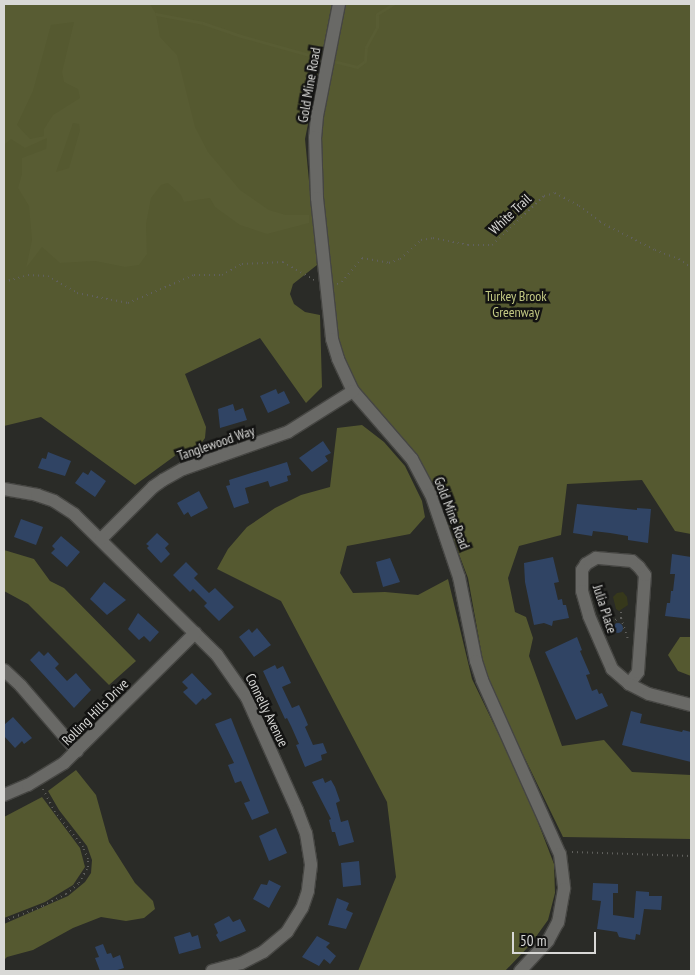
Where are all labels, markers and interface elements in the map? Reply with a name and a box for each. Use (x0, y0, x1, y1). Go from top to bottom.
street label: Gold Mine Road (294, 46, 324, 124)
street label: White Trail (485, 190, 535, 238)
park label: Turkey Brook Greenway (485, 288, 547, 321)
street label: Tanglewood Way (175, 422, 257, 464)
street label: Gold Mine Road (431, 475, 473, 551)
street label: Julia Place (589, 583, 621, 635)
street label: Connelly Avenue (242, 670, 292, 750)
street label: Rolling Hills Drive (58, 675, 132, 749)
scale bar (515, 922, 599, 954)
text: 50 m (520, 931, 546, 950)

